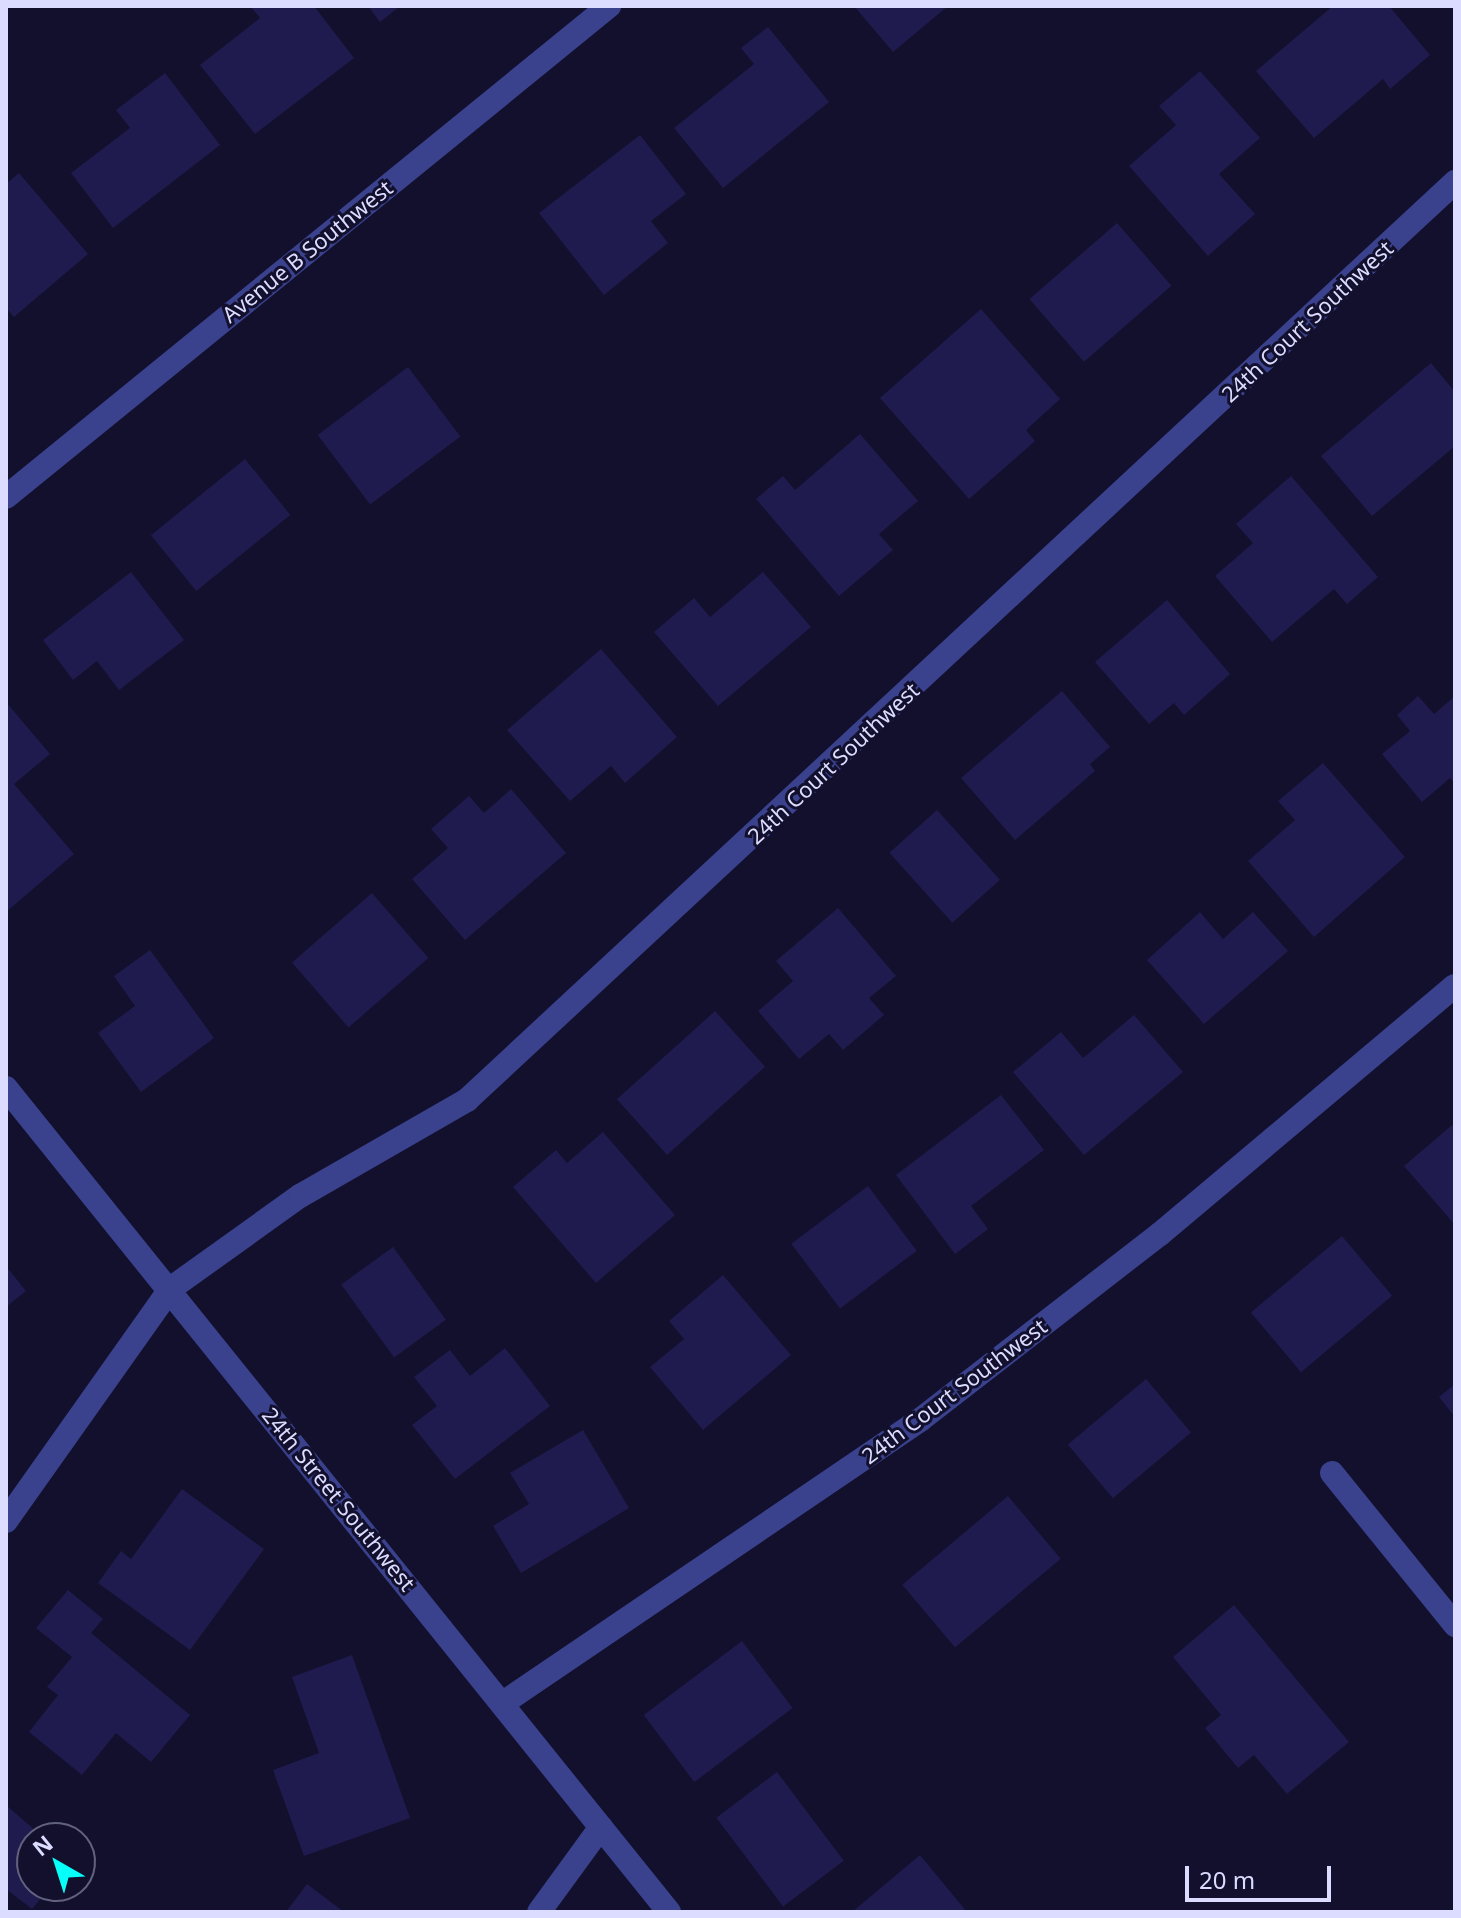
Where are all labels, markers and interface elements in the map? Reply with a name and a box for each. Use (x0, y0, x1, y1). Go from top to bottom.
street label: Avenue B Southwest (216, 174, 398, 328)
street label: 24th Court Southwest (1216, 235, 1398, 407)
street label: 24th Court Southwest (742, 677, 924, 849)
street label: 24th Court Southwest (856, 1313, 1052, 1469)
street label: 24th Street Southwest (257, 1402, 421, 1596)
north arrow (16, 1822, 96, 1902)
text: N (26, 1828, 59, 1862)
scale bar (1189, 1850, 1335, 1900)
text: 20 m (1199, 1863, 1255, 1896)

